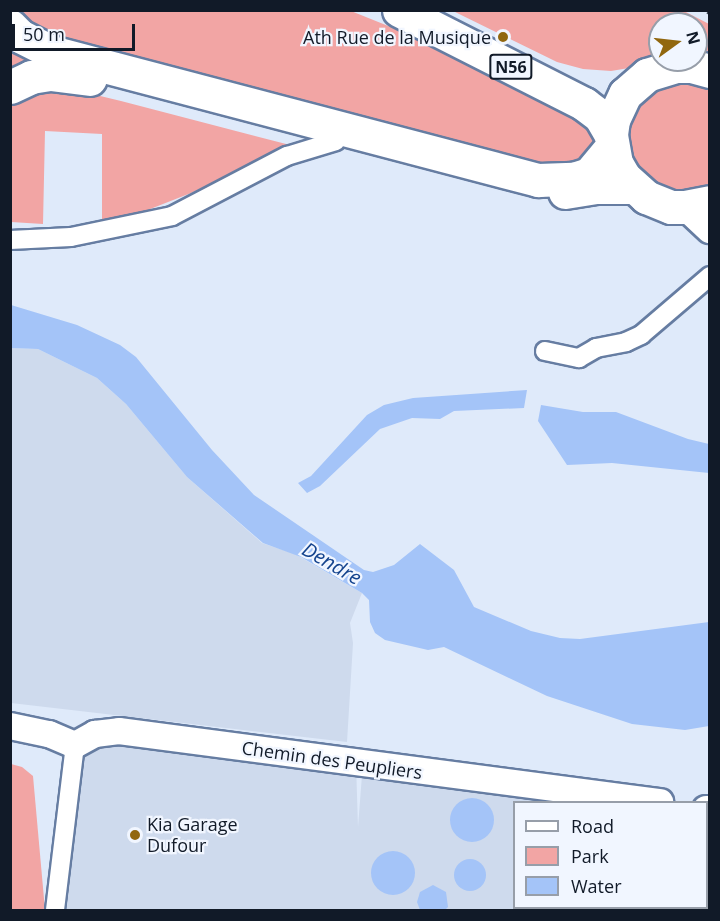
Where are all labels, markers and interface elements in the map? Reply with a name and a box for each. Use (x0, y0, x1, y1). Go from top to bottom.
scale bar (15, 12, 138, 50)
north arrow (648, 12, 708, 72)
text: 50 m (23, 22, 65, 46)
place label: Ath Rue de la Musique (303, 26, 491, 48)
text: N (681, 29, 706, 47)
marker: Ath Rue de la Musique (496, 30, 510, 44)
road number: N56 (488, 54, 534, 80)
water label: Dendre (298, 537, 366, 589)
street label: Chemin des Peupliers (240, 737, 424, 783)
legend (513, 801, 708, 909)
place label: Kia Garage Dufour (147, 814, 238, 856)
text: Road (571, 814, 614, 838)
marker: Kia Garage Dufour (128, 828, 142, 842)
text: Park (571, 844, 609, 868)
text: Water (571, 874, 622, 898)

